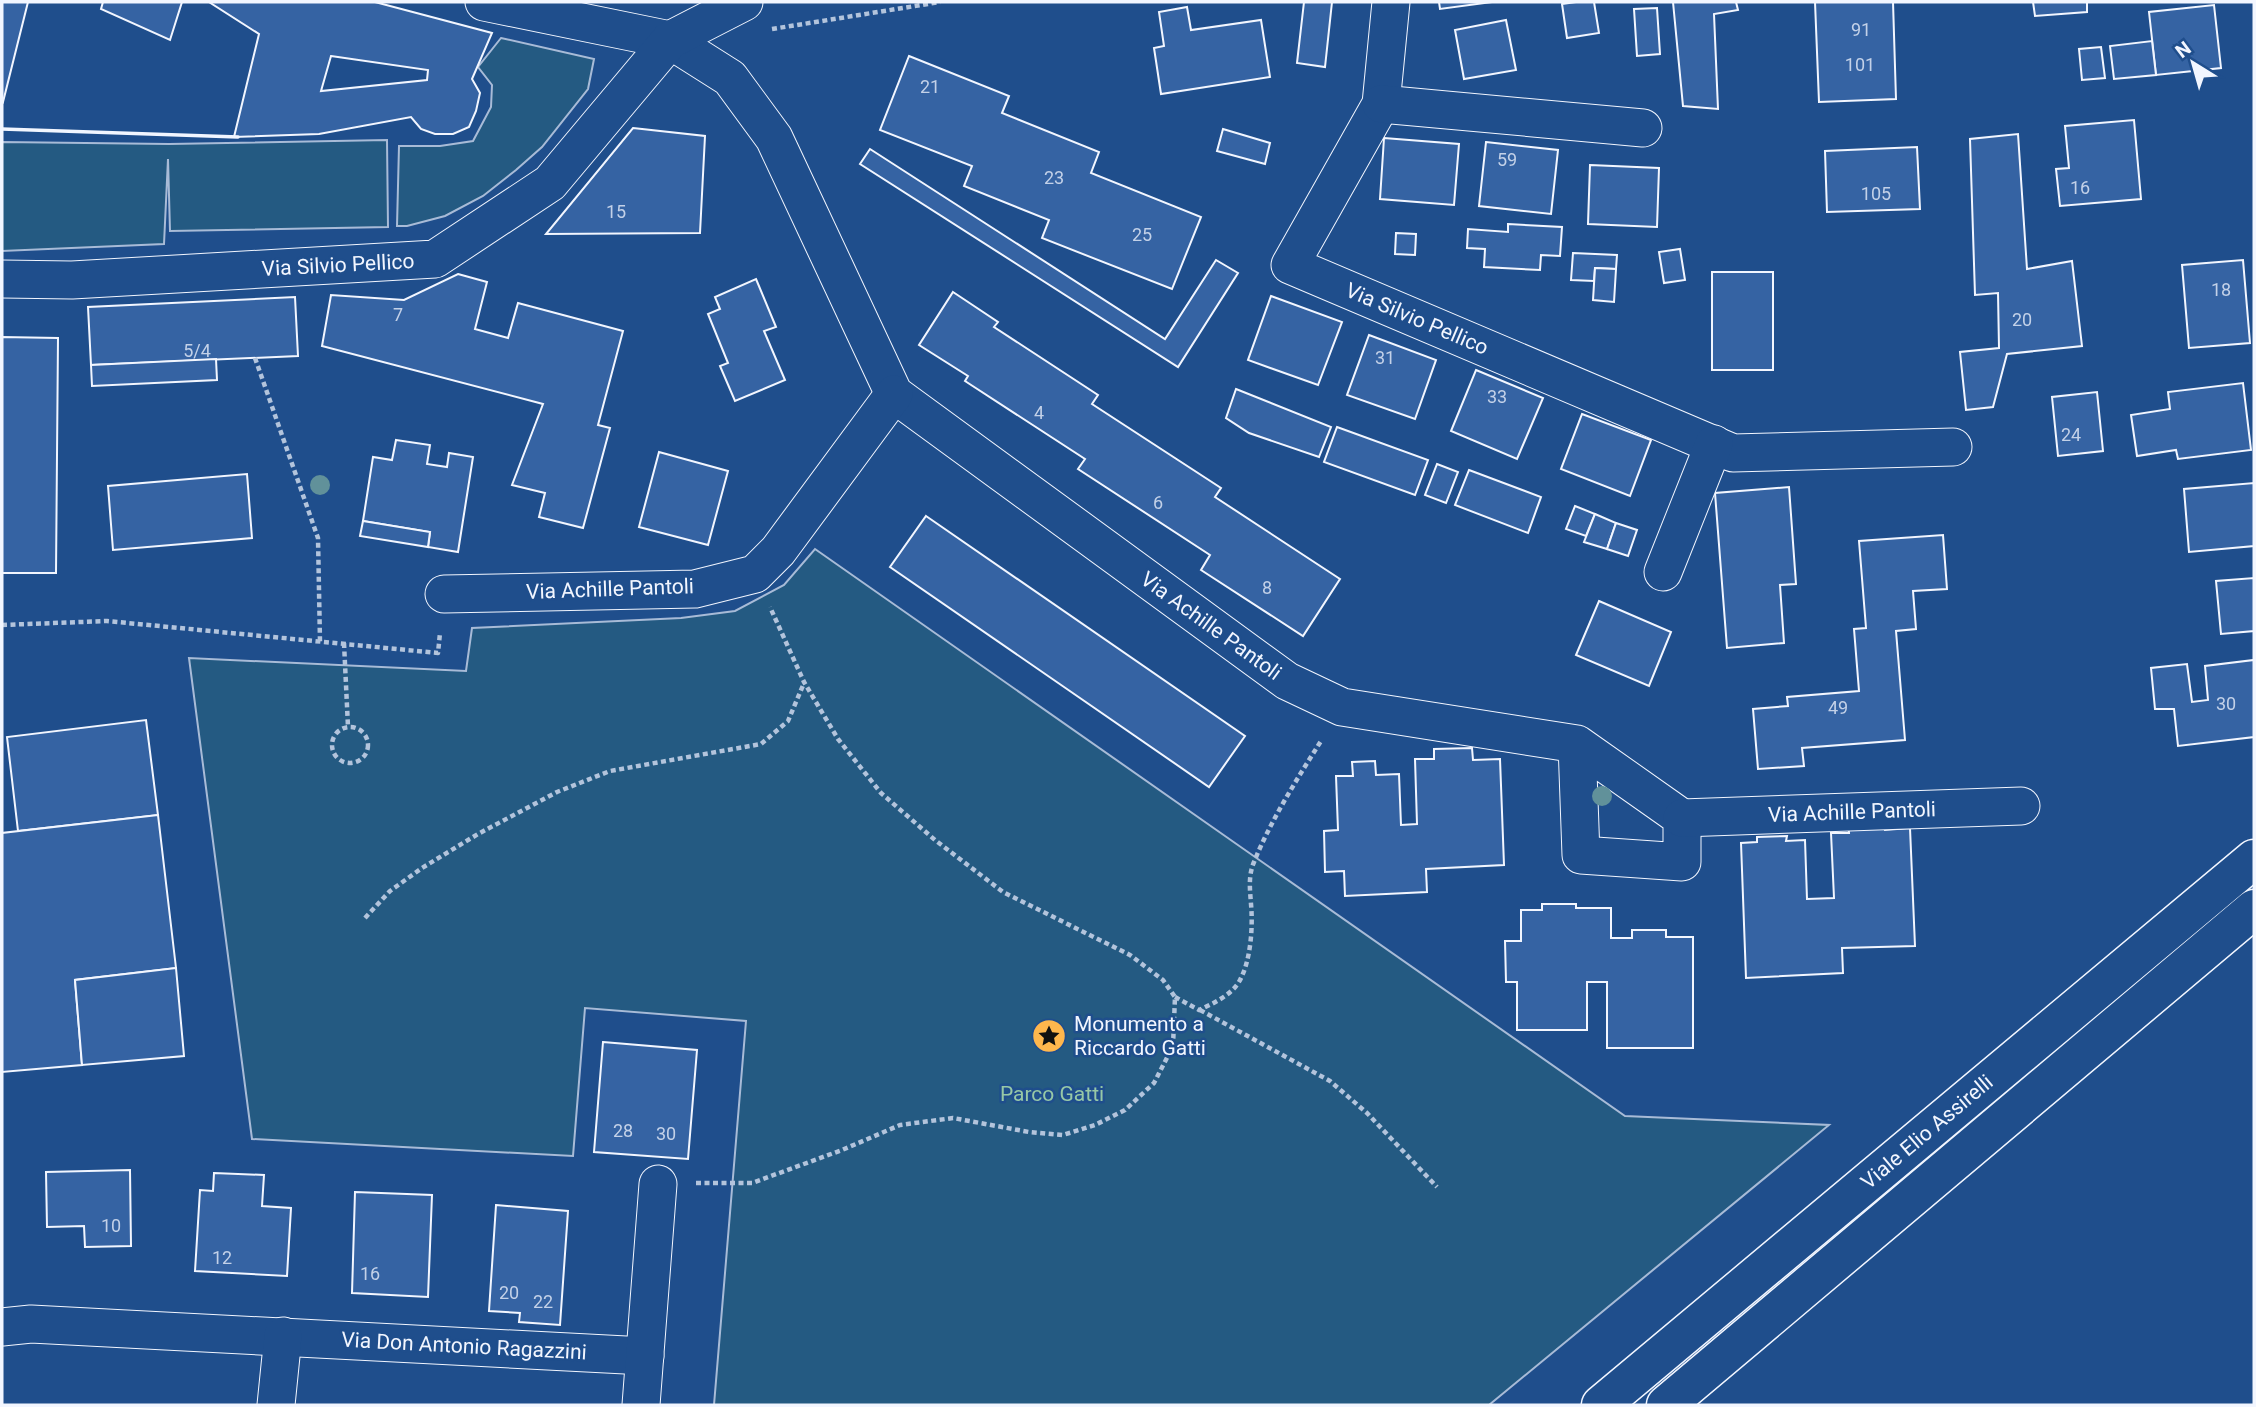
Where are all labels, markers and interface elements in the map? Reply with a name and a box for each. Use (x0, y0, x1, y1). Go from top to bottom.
house number: 91 (1851, 19, 1871, 40)
north arrow (2158, 28, 2228, 98)
text: N (2171, 37, 2195, 63)
house number: 101 (1845, 54, 1875, 75)
house number: 21 (920, 76, 940, 97)
house number: 59 (1497, 149, 1517, 170)
house number: 23 (1044, 167, 1064, 188)
house number: 16 (2070, 177, 2090, 198)
house number: 105 (1861, 183, 1891, 204)
house number: 15 (606, 201, 626, 222)
house number: 25 (1132, 224, 1152, 245)
street label: Via Silvio Pellico (261, 249, 415, 281)
street label: Via Silvio Pellico (1342, 278, 1492, 360)
house number: 18 (2211, 279, 2231, 300)
house number: 7 (393, 304, 403, 325)
house number: 20 (2012, 309, 2032, 330)
house number: 5/4 (183, 340, 211, 361)
house number: 31 (1375, 347, 1395, 368)
house number: 33 (1487, 386, 1507, 407)
house number: 4 (1034, 402, 1044, 423)
house number: 24 (2061, 424, 2081, 445)
house number: 6 (1153, 492, 1163, 513)
street label: Via Achille Pantoli (1136, 567, 1286, 685)
street label: Via Achille Pantoli (526, 574, 694, 604)
house number: 8 (1262, 577, 1272, 598)
house number: 30 (2216, 693, 2236, 714)
house number: 49 (1828, 697, 1848, 718)
street label: Via Achille Pantoli (1768, 797, 1936, 827)
place label: Monumento a Riccardo Gatti (1074, 1012, 1206, 1060)
place icon: Monumento a Riccardo Gatti (1030, 1017, 1068, 1055)
street label: Viale Elio Assirelli (1856, 1070, 1998, 1194)
park label: Parco Gatti (1000, 1082, 1104, 1106)
house number: 28 (613, 1120, 633, 1141)
house number: 30 (656, 1123, 676, 1144)
house number: 10 (101, 1215, 121, 1236)
house number: 12 (212, 1247, 232, 1268)
house number: 16 (360, 1263, 380, 1284)
house number: 20 (499, 1282, 519, 1303)
house number: 22 (533, 1291, 553, 1312)
street label: Via Don Antonio Ragazzini (341, 1328, 587, 1364)

